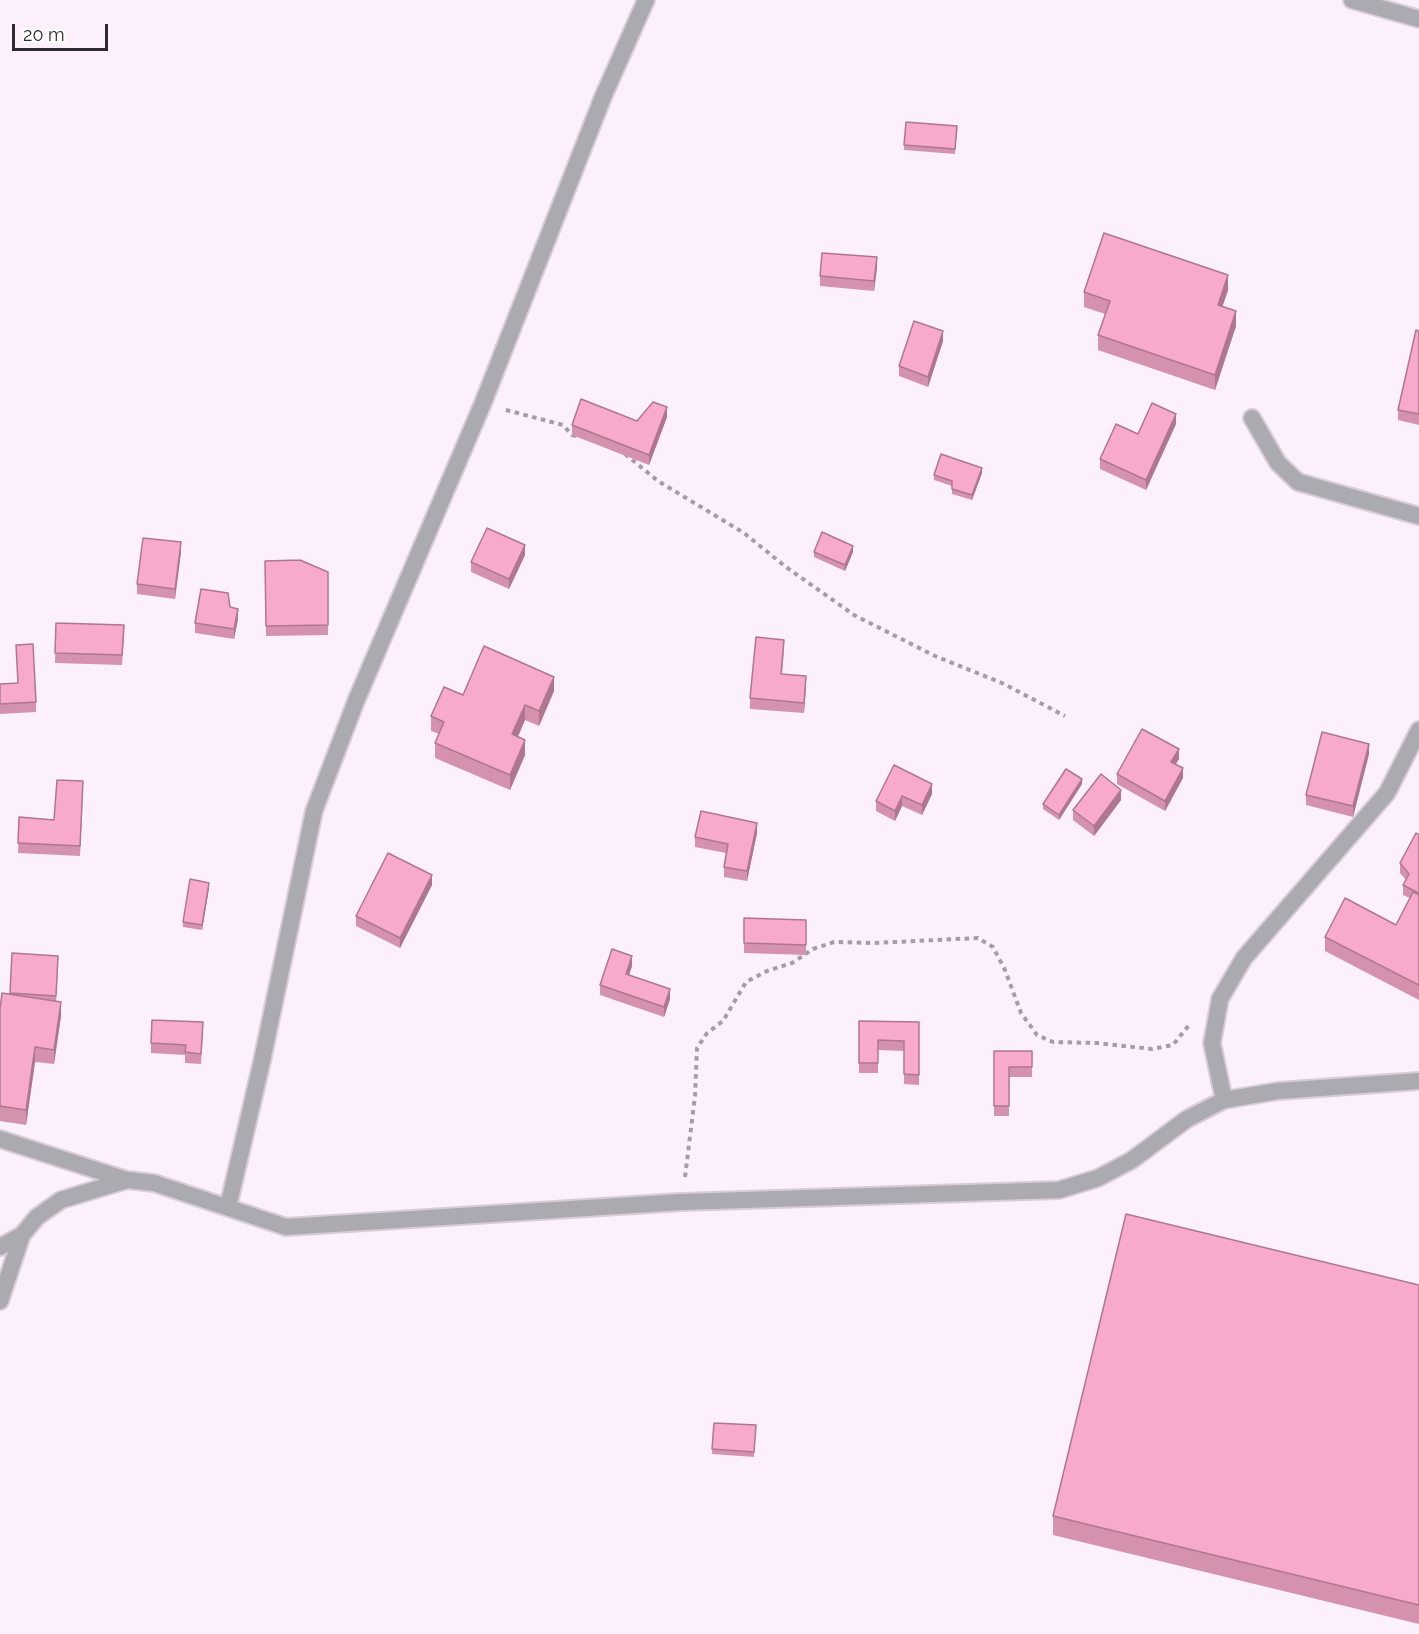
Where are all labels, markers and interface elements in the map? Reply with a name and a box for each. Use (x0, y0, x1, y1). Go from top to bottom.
scale bar (15, 12, 111, 50)
text: 20 m (23, 24, 65, 45)

